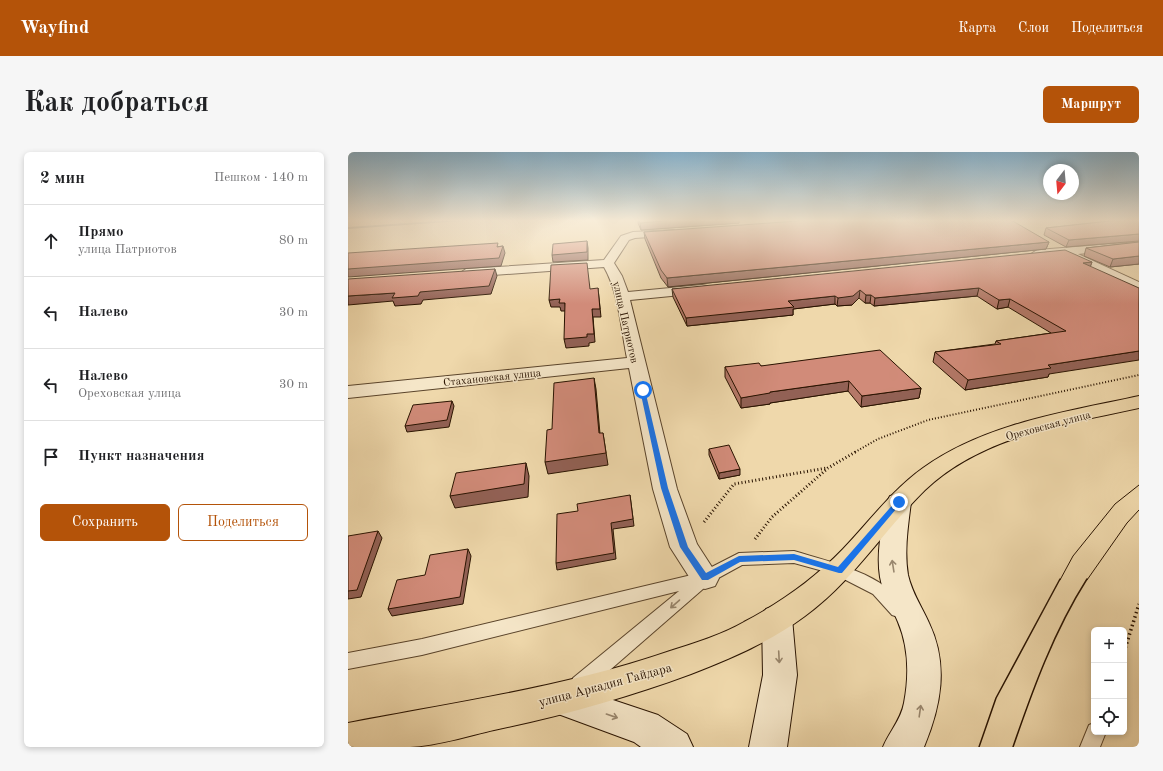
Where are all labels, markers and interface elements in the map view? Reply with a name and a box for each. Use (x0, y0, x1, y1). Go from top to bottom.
text: Wayfind (20, 19, 89, 38)
text: Карта (958, 21, 996, 35)
text: Слои (1018, 21, 1049, 35)
text: Поделиться (1071, 21, 1143, 35)
button: Маршрут (1043, 86, 1139, 123)
text: Как добраться (24, 90, 209, 118)
north arrow (1043, 164, 1079, 200)
text: 2 мин (40, 170, 85, 187)
text: Пешком · 140 m (214, 171, 308, 184)
text: Прямо (78, 225, 124, 240)
icon: ahead (40, 230, 62, 252)
text: 80 m (279, 234, 308, 247)
text: улица Патриотов (78, 243, 177, 256)
street label: улица Патриотов (610, 280, 639, 364)
icon: left (40, 302, 62, 324)
text: Налево (78, 305, 128, 320)
text: 30 m (279, 306, 308, 319)
street label: Стахановская улица (443, 368, 542, 389)
text: Налево (78, 369, 128, 384)
icon: left (40, 374, 62, 396)
text: 30 m (279, 378, 308, 391)
route start (634, 381, 652, 399)
text: Ореховская улица (78, 387, 181, 400)
street label: Ореховская улица (1005, 410, 1093, 443)
icon: arrive (40, 446, 62, 468)
text: Пункт назначения (78, 449, 205, 464)
route end (890, 493, 908, 511)
button: Сохранить (40, 504, 170, 541)
button: Поделиться (178, 504, 308, 541)
one-way arrow (889, 560, 897, 573)
one-way arrow (670, 599, 681, 608)
map controls (1091, 627, 1127, 735)
button: + (1091, 627, 1127, 663)
one-way arrow (776, 650, 783, 663)
street label: улица Аркадия Гайдара (537, 661, 674, 710)
button: − (1091, 663, 1127, 699)
button: locate (1091, 699, 1127, 735)
one-way arrow (916, 705, 924, 718)
one-way arrow (605, 713, 617, 721)

